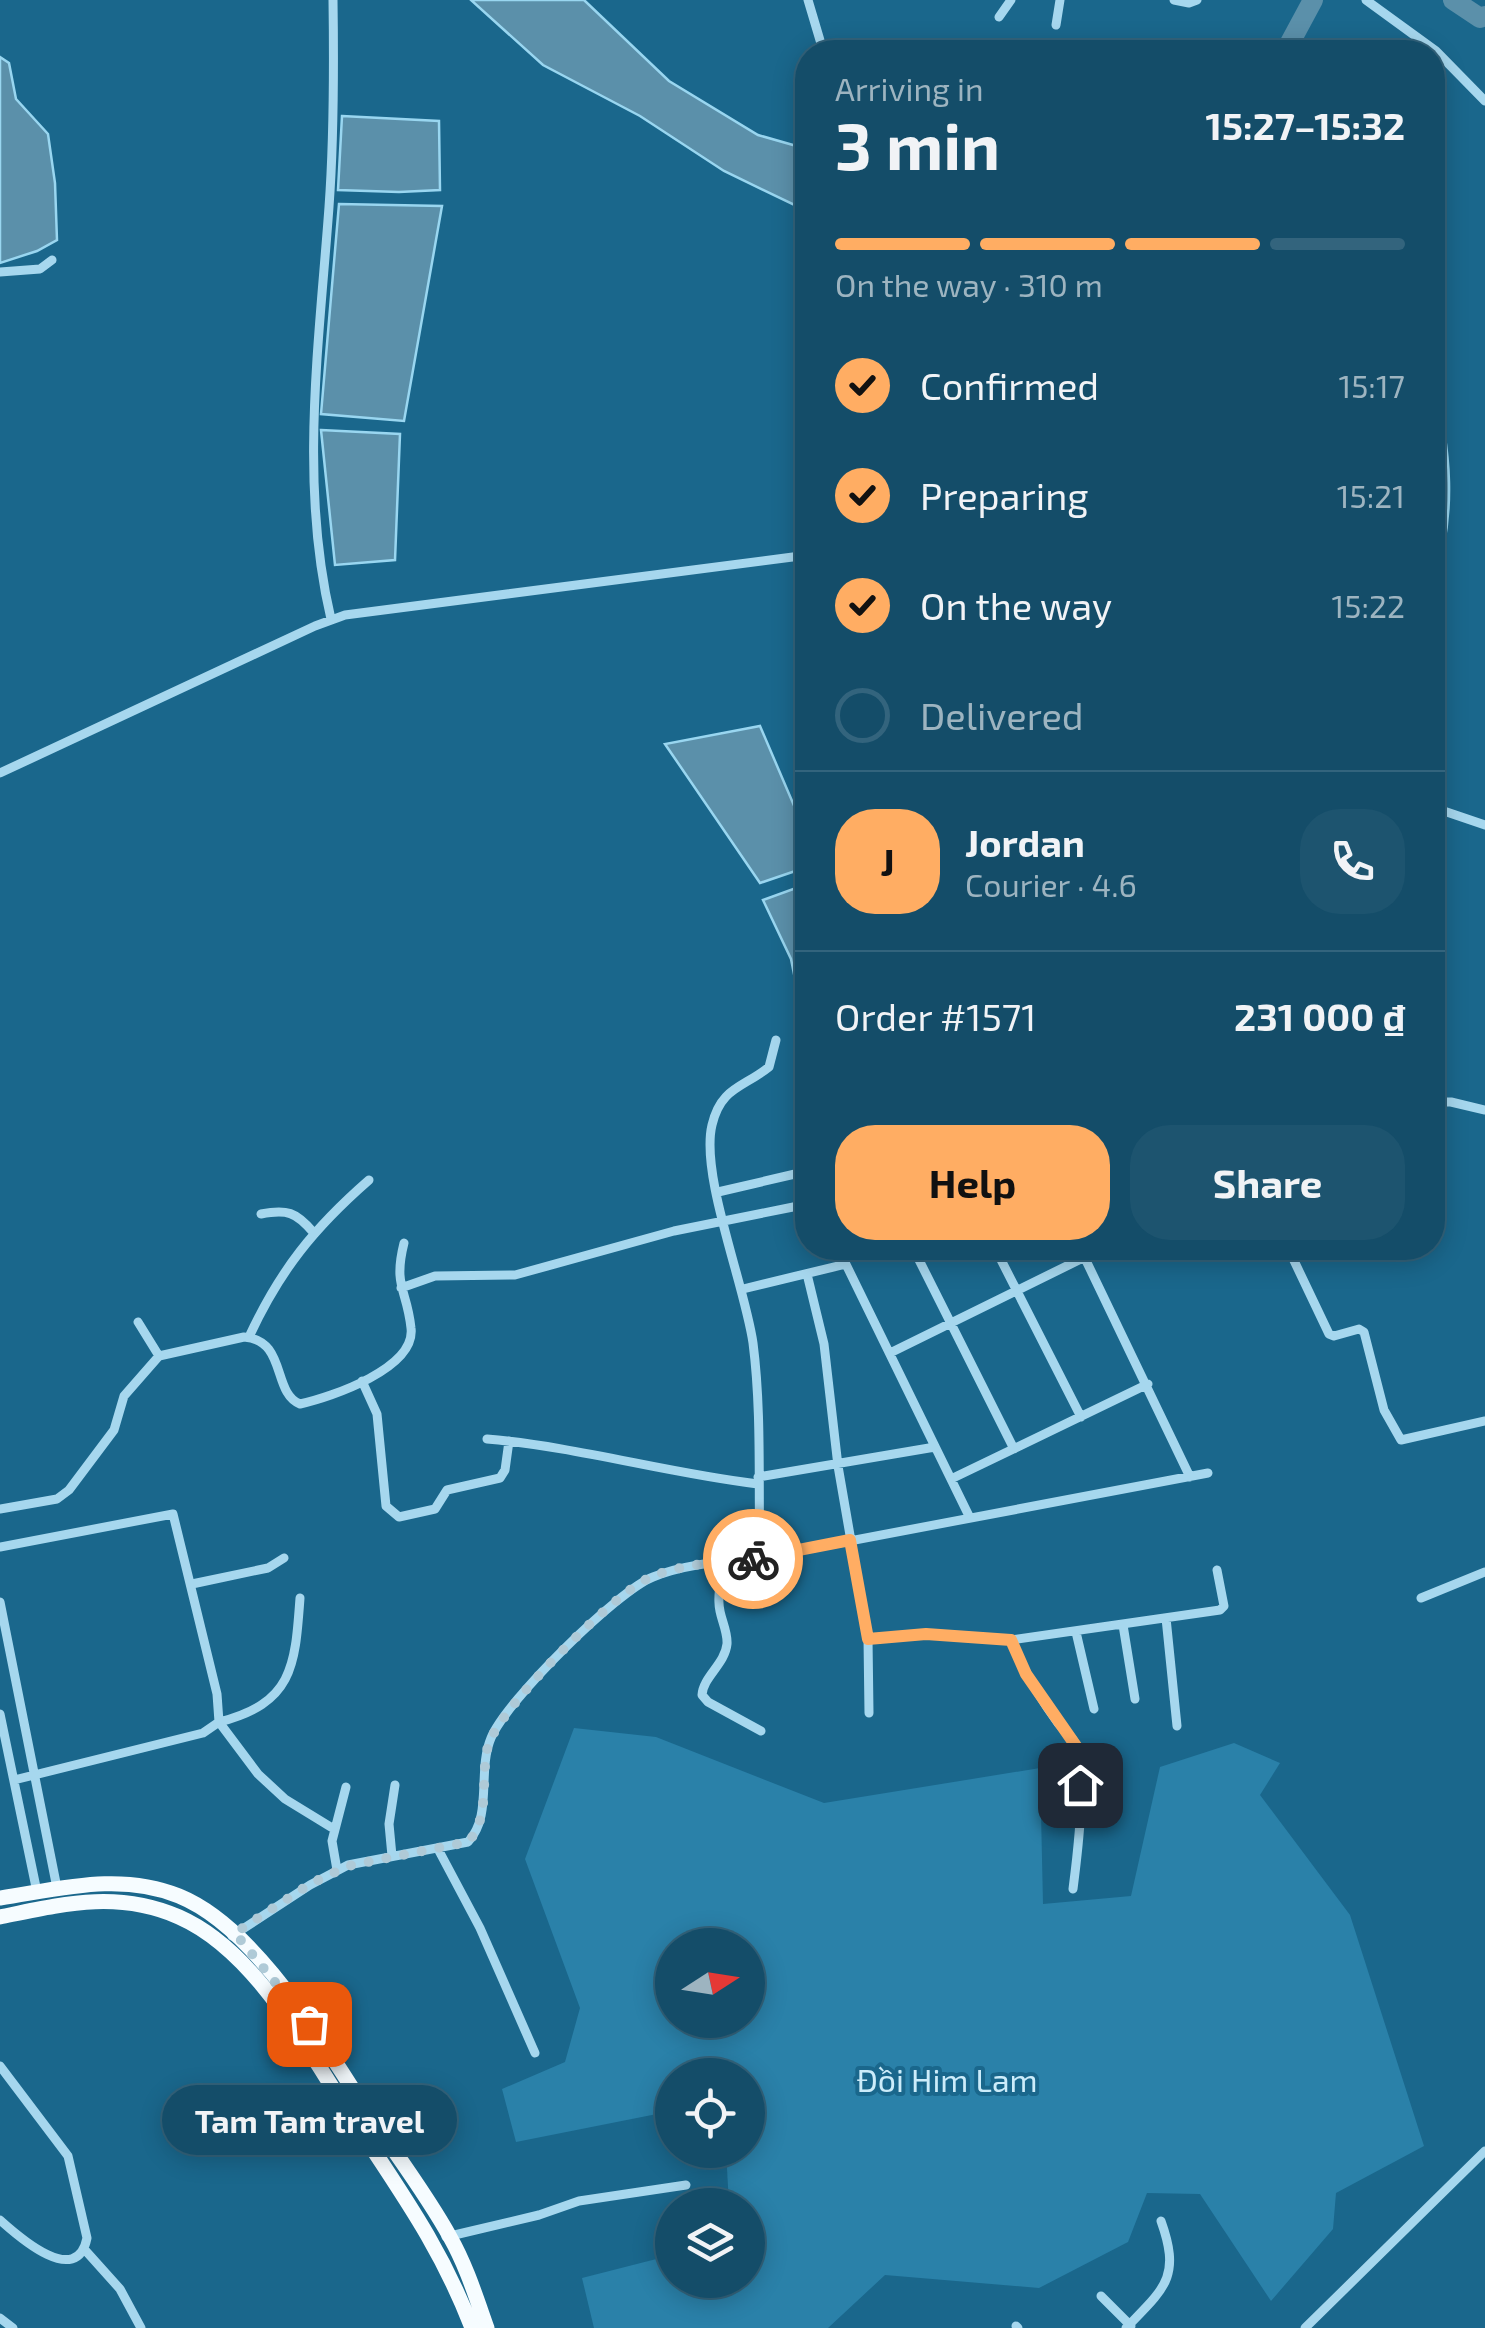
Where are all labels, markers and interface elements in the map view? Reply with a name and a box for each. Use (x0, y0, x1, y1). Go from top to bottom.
text: Arriving in (835, 69, 984, 107)
text: 15:27–15:32 (1206, 102, 1405, 148)
text: 3 min (835, 105, 1000, 183)
text: On the way · 310 m (835, 265, 1103, 303)
icon: check (835, 358, 890, 413)
text: Confirmed (920, 362, 1099, 408)
text: 15:17 (1338, 366, 1405, 404)
icon: check (835, 468, 890, 523)
text: Preparing (920, 472, 1088, 518)
text: 15:21 (1337, 476, 1405, 514)
icon: check (835, 578, 890, 633)
text: On the way (920, 582, 1112, 628)
text: 15:22 (1332, 586, 1405, 624)
text: Delivered (920, 692, 1084, 738)
button: phone (1300, 809, 1405, 914)
text: Jordan (965, 819, 1085, 865)
text: J (880, 838, 895, 884)
text: Courier · 4.6 (965, 865, 1137, 903)
text: Order #1571 (835, 993, 1036, 1039)
text: 231 000 ₫ (1234, 993, 1405, 1039)
button: Help (835, 1125, 1110, 1240)
button: Share (1130, 1125, 1405, 1240)
courier (703, 1509, 803, 1609)
icon: bike (726, 1532, 781, 1587)
pin (1038, 1743, 1123, 1828)
icon: home (1053, 1758, 1108, 1813)
north arrow (655, 1928, 765, 2038)
map controls (655, 1928, 765, 2298)
pin (267, 1982, 352, 2067)
icon: bag (282, 1997, 337, 2052)
button: locate (655, 2058, 765, 2168)
park label: Đồi Him Lam (856, 2060, 1038, 2098)
callout: Tam Tam travel (162, 2084, 456, 2154)
text: Tam Tam travel (195, 2101, 424, 2139)
button: layers (655, 2188, 765, 2298)

